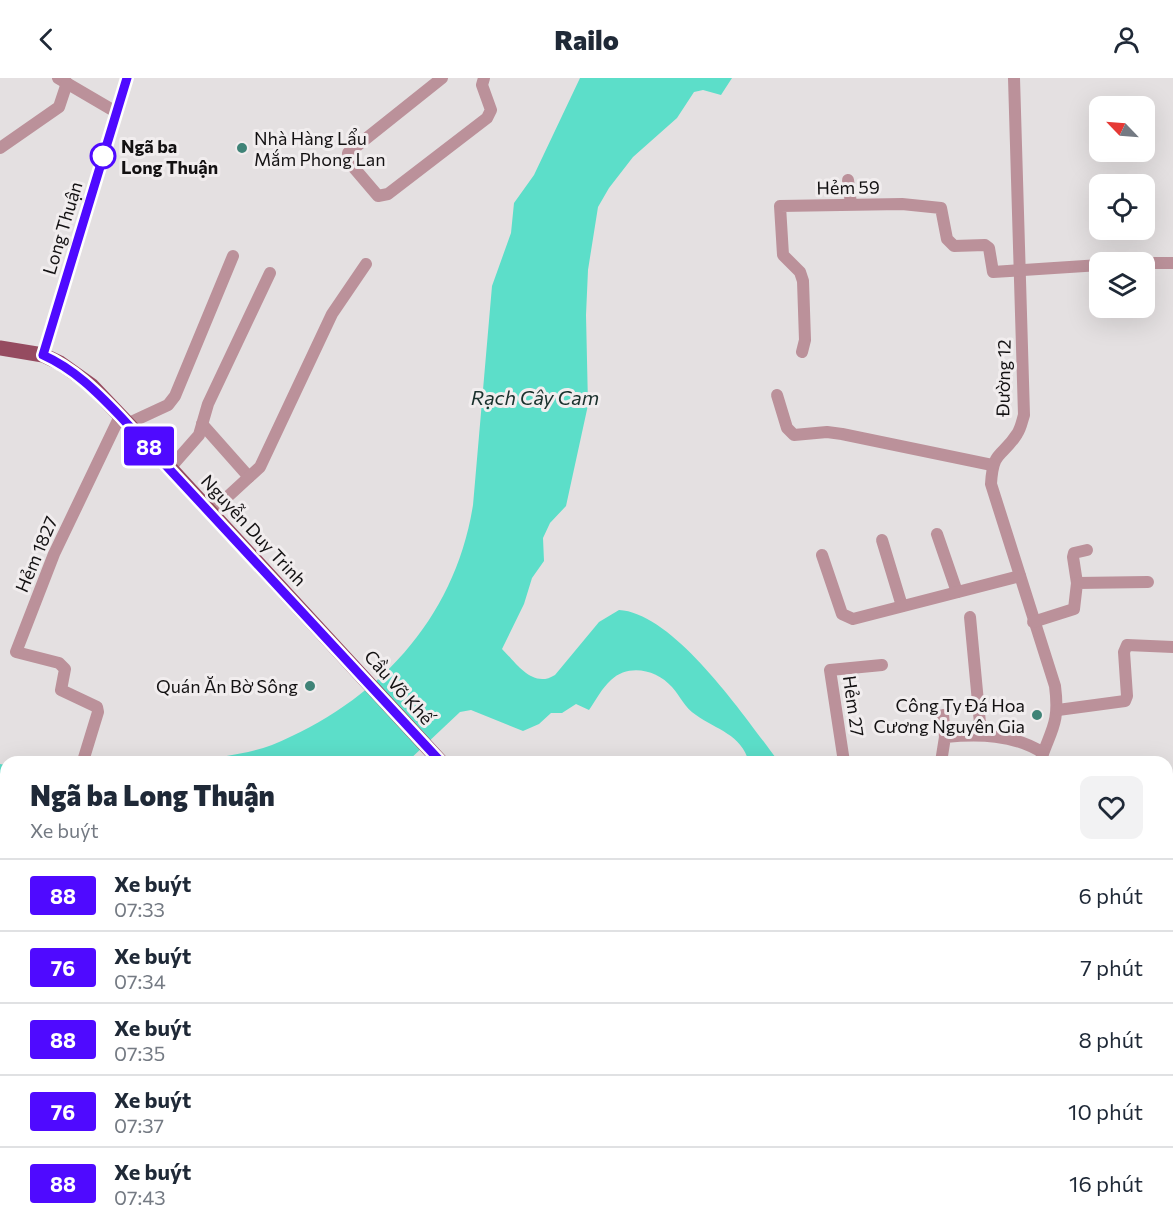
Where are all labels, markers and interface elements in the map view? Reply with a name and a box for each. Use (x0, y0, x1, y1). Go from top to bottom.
icon: back (30, 23, 63, 56)
text: Railo (554, 23, 619, 56)
icon: person (1110, 23, 1143, 56)
north arrow (1089, 96, 1155, 162)
map controls (1089, 96, 1155, 318)
place label: Nhà Hàng Lẩu Mắm Phong Lan (254, 127, 385, 170)
place label: Ngã ba Long Thuận (121, 135, 218, 178)
marker: Nhà Hàng Lẩu Mắm Phong Lan (235, 141, 249, 155)
marker: Ngã ba Long Thuận (90, 143, 116, 169)
button: locate (1089, 174, 1155, 240)
street label: Hẻm 59 (816, 175, 880, 199)
street label: Long Thuận (37, 179, 87, 277)
button: layers (1089, 252, 1155, 318)
street label: Đường 12 (991, 339, 1015, 418)
water label: Rạch Cây Cam (471, 385, 599, 409)
line badge: 88 (122, 426, 176, 466)
text: 88 (136, 434, 162, 459)
street label: Nguyễn Duy Trinh (197, 470, 311, 590)
street label: Hẻm 1827 (10, 513, 62, 595)
street label: Cầu Võ Khế (360, 645, 439, 730)
street label: Hẻm 27 (839, 674, 869, 738)
place label: Quán Ăn Bờ Sông (156, 675, 298, 697)
marker: Quán Ăn Bờ Sông (303, 679, 317, 693)
place label: Công Ty Đá Hoa Cương Nguyên Gia (874, 694, 1025, 737)
marker: Công Ty Đá Hoa Cương Nguyên Gia (1030, 708, 1044, 722)
button: heart (1080, 776, 1143, 839)
text: Ngã ba Long Thuận (30, 778, 275, 812)
text: Xe buýt (30, 818, 99, 842)
text: Xe buýt (114, 870, 191, 897)
text: 6 phút (1079, 882, 1143, 909)
text: 88 (50, 883, 76, 908)
text: 07:33 (114, 897, 165, 921)
text: Xe buýt (114, 942, 191, 969)
text: 7 phút (1080, 954, 1143, 981)
text: 76 (51, 955, 75, 980)
text: 07:34 (114, 969, 166, 993)
text: Xe buýt (114, 1014, 191, 1041)
text: 8 phút (1079, 1026, 1143, 1053)
text: 88 (50, 1027, 76, 1052)
text: 07:35 (114, 1041, 165, 1065)
text: Xe buýt (114, 1086, 191, 1113)
text: 10 phút (1068, 1098, 1143, 1125)
text: 76 (51, 1099, 75, 1124)
text: 07:37 (114, 1113, 164, 1137)
text: Xe buýt (114, 1158, 191, 1185)
text: 16 phút (1069, 1170, 1143, 1197)
text: 88 (50, 1171, 76, 1196)
text: 07:43 (114, 1185, 166, 1209)

